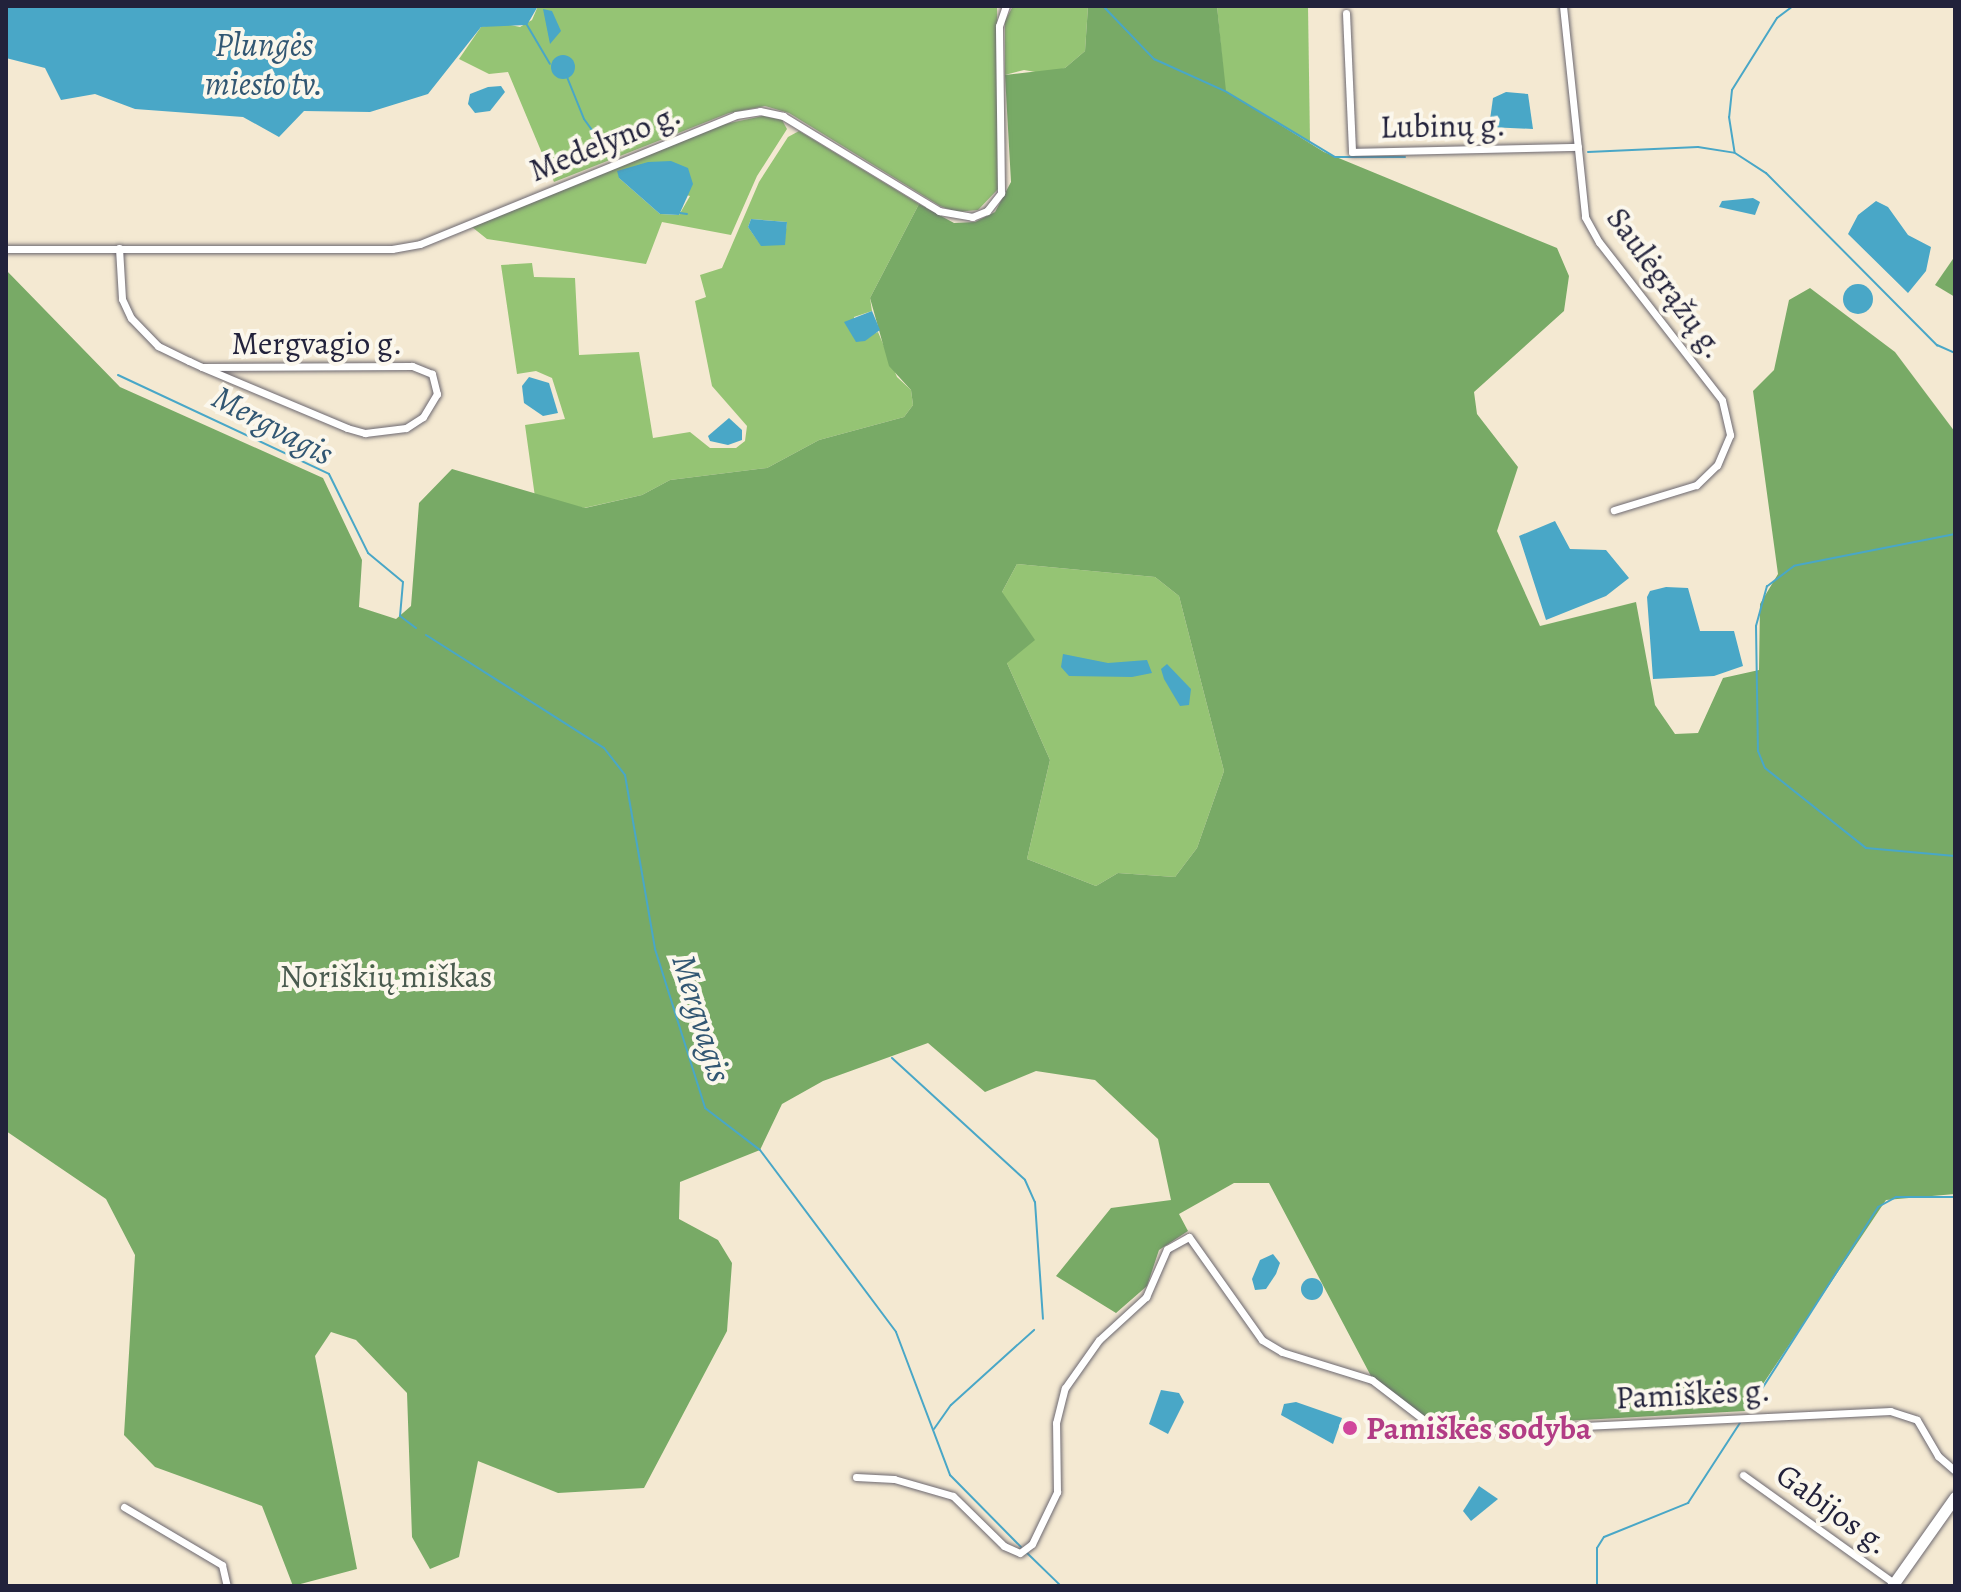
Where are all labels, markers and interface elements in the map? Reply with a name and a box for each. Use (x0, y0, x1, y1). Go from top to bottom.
water label: Plungės miesto tv. (205, 24, 323, 104)
street label: Medelyno g. (524, 94, 686, 190)
street label: Lubinų g. (1380, 106, 1506, 146)
street label: Saulėgrąžų g. (1598, 200, 1734, 366)
street label: Mergvagio g. (232, 324, 402, 362)
water label: Mergvagis (206, 376, 340, 474)
water label: Mergvagis (663, 949, 741, 1087)
park label: Noriškių miškas (280, 957, 492, 995)
street label: Pamiškės g. (1615, 1371, 1771, 1417)
place label: Pamiškės sodyba (1366, 1409, 1591, 1447)
marker: Pamiškės sodyba (1341, 1419, 1359, 1437)
street label: Gabijos g. (1769, 1455, 1897, 1563)

